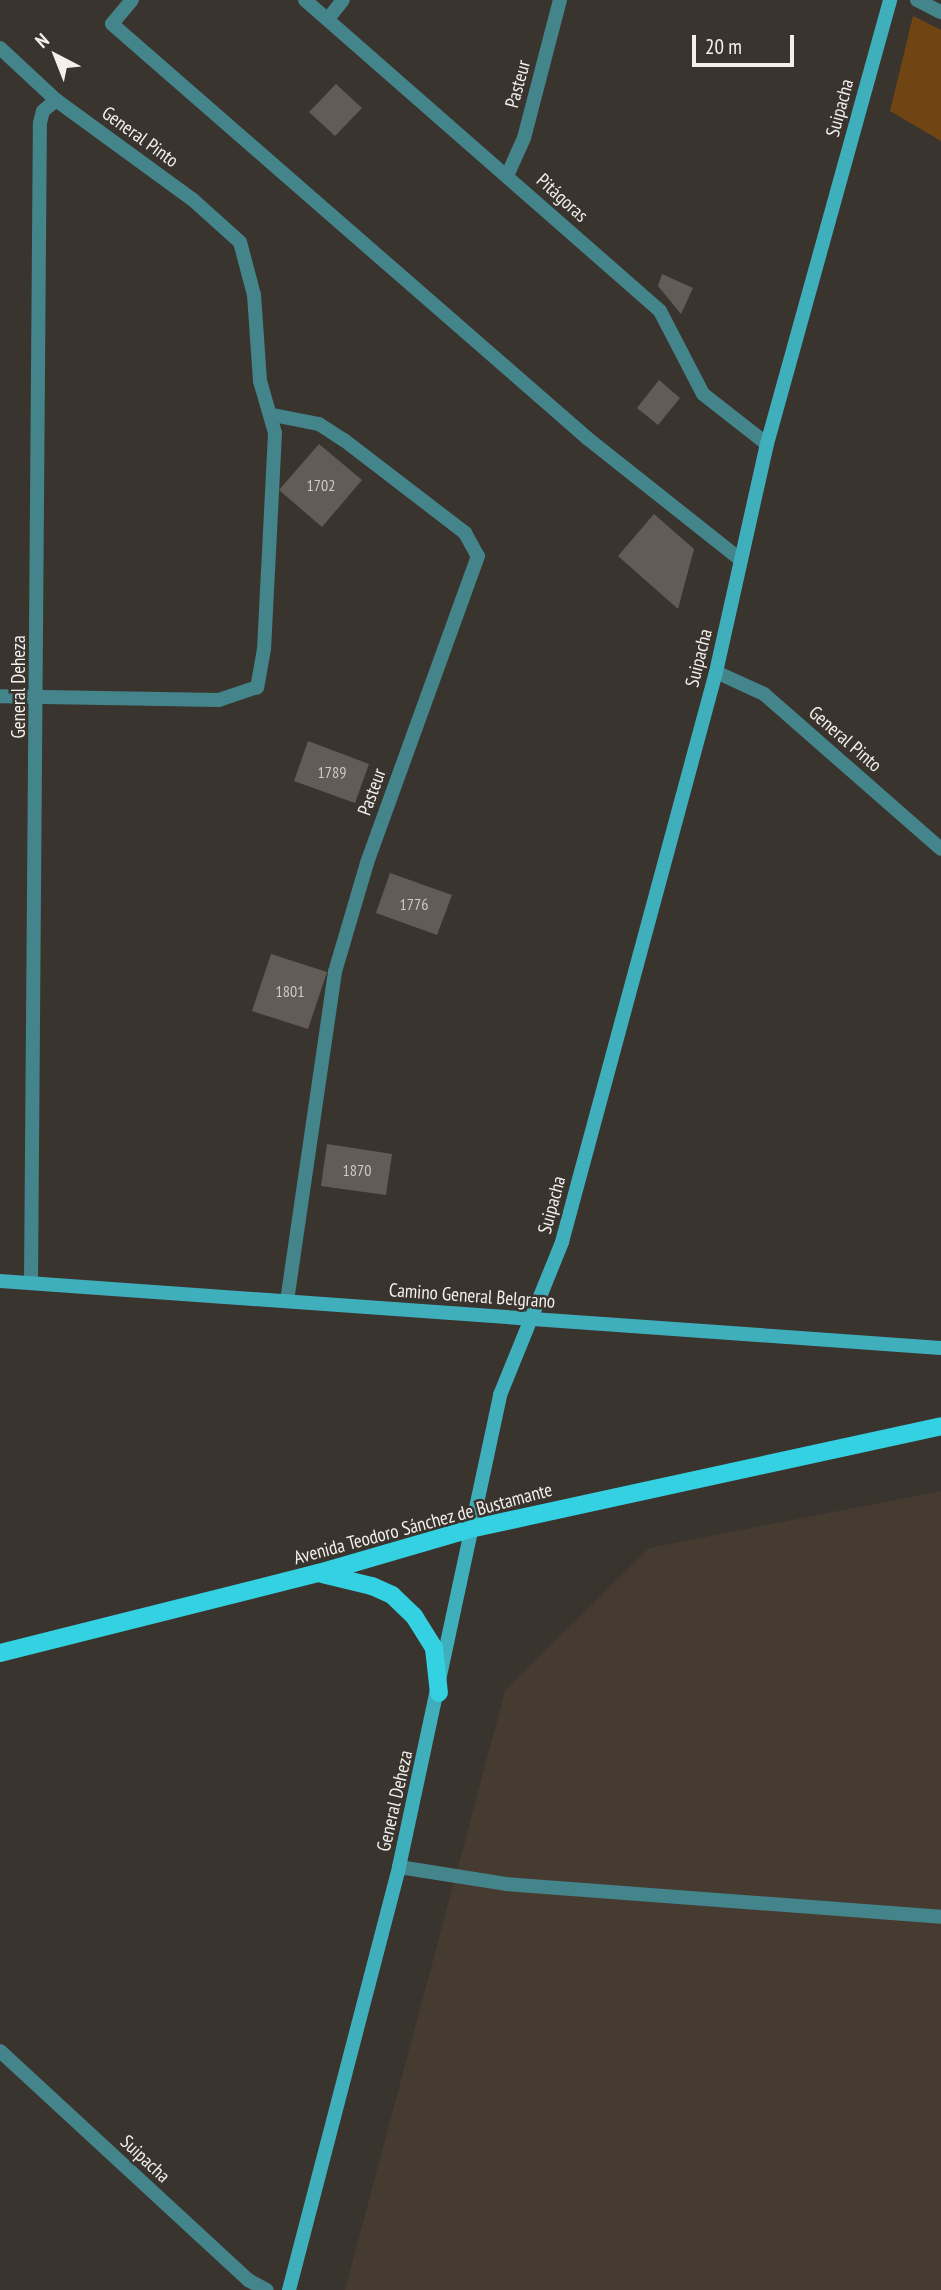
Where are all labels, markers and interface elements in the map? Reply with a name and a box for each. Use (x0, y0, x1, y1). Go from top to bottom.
north arrow (21, 21, 91, 91)
scale bar (696, 21, 797, 65)
text: N (30, 28, 54, 53)
text: 20 m (705, 33, 742, 60)
street label: Pasteur (501, 58, 535, 110)
street label: Suipacha (821, 77, 859, 139)
street label: General Pinto (97, 102, 183, 172)
street label: Pitágoras (532, 169, 592, 227)
house number: 1702 (307, 475, 335, 495)
street label: Suipacha (681, 627, 717, 689)
street label: General Deheza (8, 636, 30, 738)
street label: General Pinto (804, 701, 886, 777)
house number: 1789 (318, 762, 346, 782)
street label: Pasteur (353, 765, 391, 819)
house number: 1776 (400, 894, 428, 914)
house number: 1801 (276, 981, 304, 1001)
house number: 1870 (343, 1160, 371, 1180)
street label: Suipacha (533, 1174, 571, 1236)
street label: Camino General Belgrano (388, 1279, 556, 1313)
street label: Avenida Teodoro Sánchez de Bustamante (291, 1478, 555, 1570)
street label: General Deheza (372, 1748, 418, 1854)
street label: Suipacha (116, 2131, 174, 2187)

